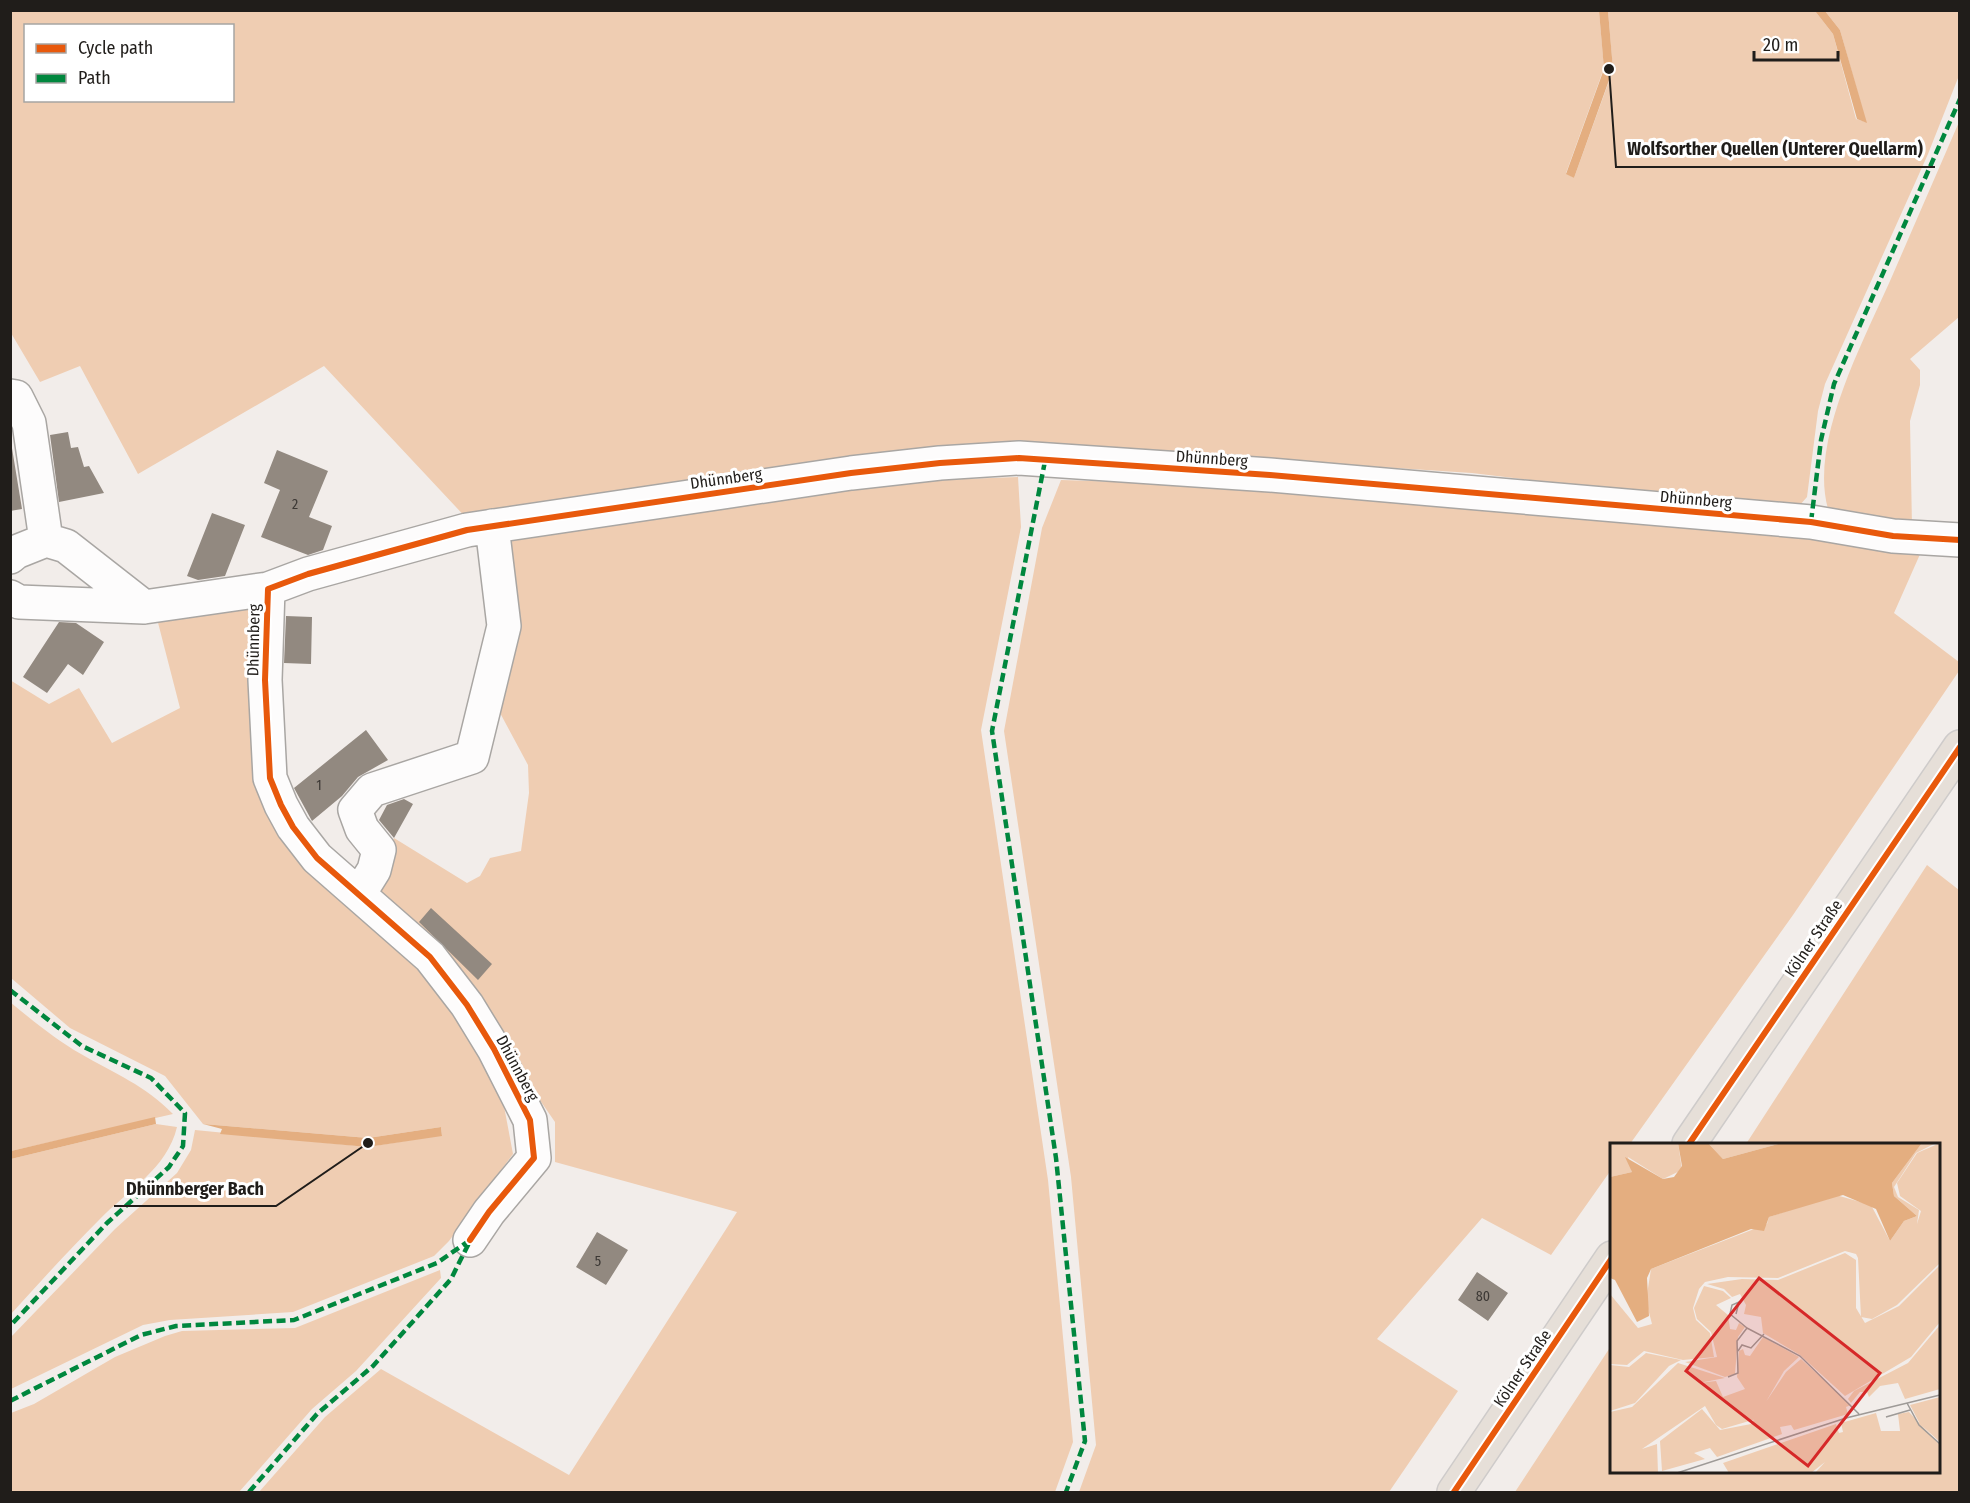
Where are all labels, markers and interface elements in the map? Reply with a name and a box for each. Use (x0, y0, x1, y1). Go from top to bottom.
legend (24, 24, 234, 102)
scale bar (1754, 24, 1838, 62)
text: 20 m (1763, 34, 1798, 56)
text: Cycle path (78, 37, 153, 59)
text: Path (78, 67, 111, 89)
callout: Wolfsorther Quellen (Unterer Quellarm) (1616, 131, 1935, 167)
text: Wolfsorther Quellen (Unterer Quellarm) (1627, 138, 1923, 160)
street label: Dhünnberg (1175, 447, 1249, 471)
street label: Dhünnberg (689, 464, 764, 493)
street label: Dhünnberg (1659, 487, 1733, 512)
house number: 2 (292, 496, 298, 513)
street label: Dhünnberg (243, 603, 264, 676)
house number: 1 (316, 777, 322, 794)
street label: Kölner Straße (1781, 896, 1846, 981)
street label: Dhünnberg (492, 1032, 543, 1105)
inset map (1610, 1143, 1940, 1473)
callout: Dhünnberger Bach (114, 1170, 276, 1206)
text: Dhünnberger Bach (126, 1178, 264, 1200)
house number: 5 (595, 1253, 601, 1270)
house number: 80 (1476, 1288, 1490, 1305)
street label: Kölner Straße (1490, 1326, 1555, 1411)

